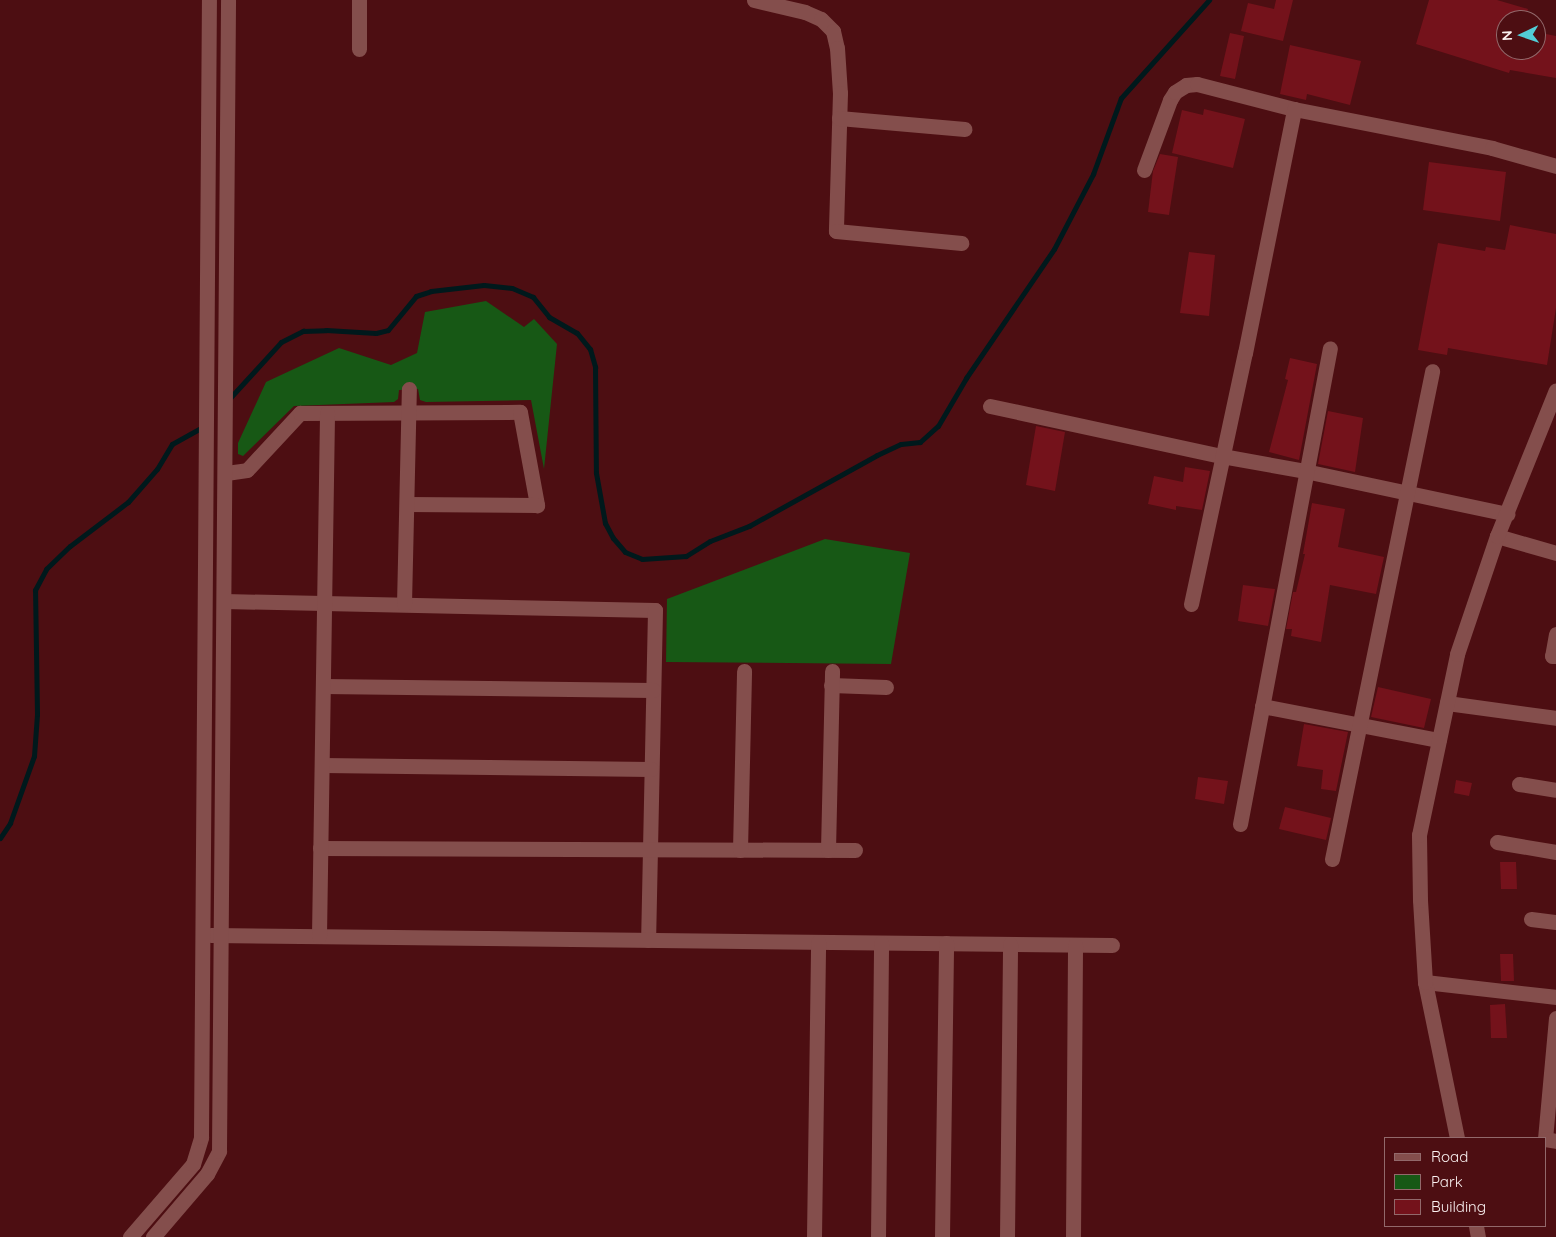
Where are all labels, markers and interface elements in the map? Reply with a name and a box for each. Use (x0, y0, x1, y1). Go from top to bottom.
north arrow (1496, 10, 1546, 60)
text: N (1498, 30, 1516, 41)
legend (1384, 1137, 1546, 1227)
text: Road (1431, 1147, 1468, 1166)
text: Park (1431, 1172, 1463, 1191)
text: Building (1431, 1197, 1486, 1216)

